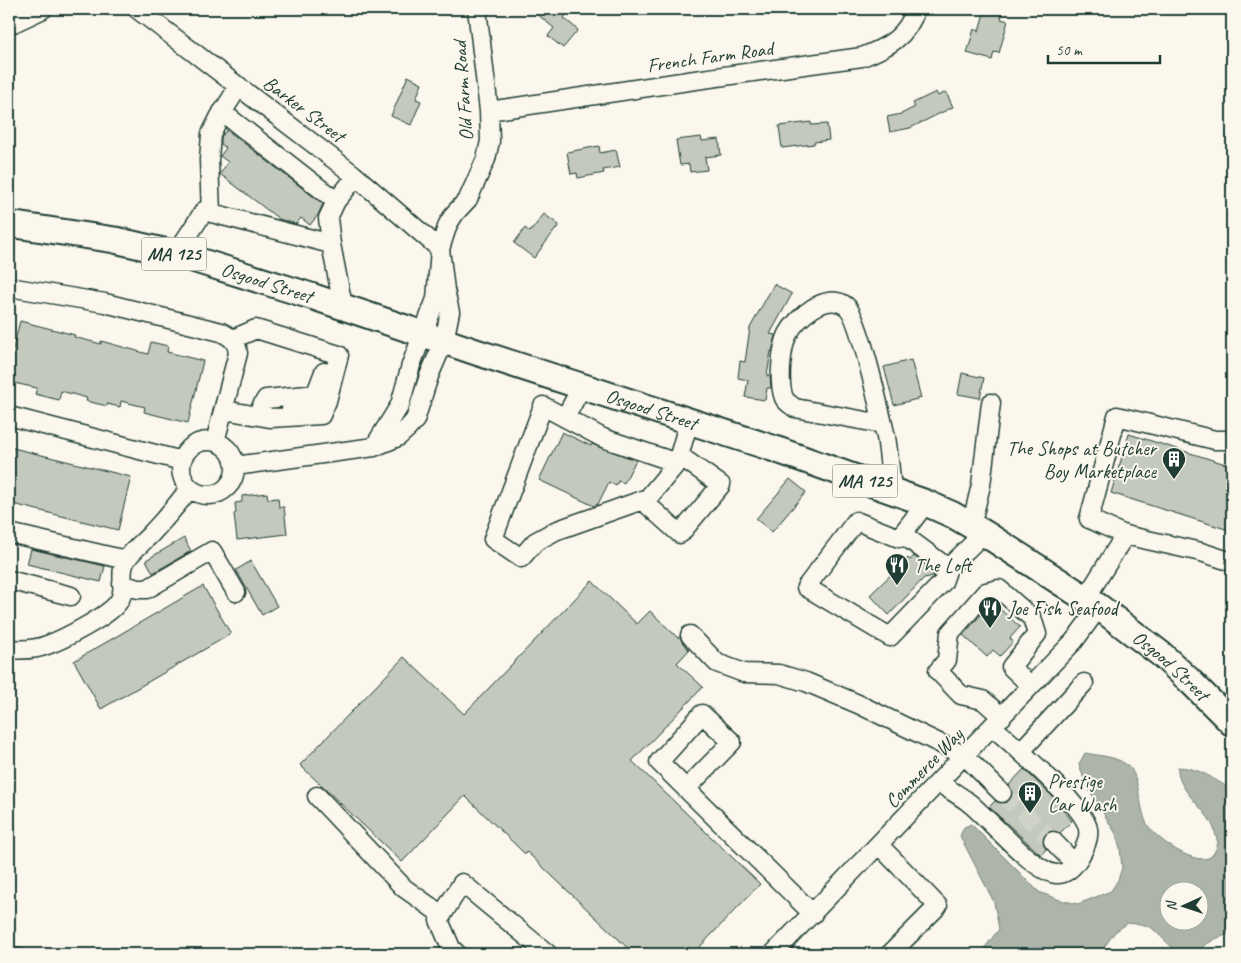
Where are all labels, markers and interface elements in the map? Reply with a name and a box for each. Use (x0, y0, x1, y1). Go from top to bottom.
scale bar (1048, 32, 1161, 64)
street label: French Farm Road (646, 35, 777, 78)
street label: Old Farm Road (447, 37, 479, 142)
text: 50 m (1056, 41, 1083, 60)
street label: Barker Street (258, 70, 352, 150)
road number: MA 125 (142, 238, 206, 270)
street label: Osgood Street (218, 256, 319, 309)
street label: Osgood Street (603, 382, 704, 436)
place label: The Shops at Butcher Boy Marketplace (1007, 436, 1158, 484)
building icon: The Shops at Butcher Boy Marketplace (1161, 446, 1187, 480)
road number: MA 125 (832, 464, 898, 498)
restaurant icon: The Loft (884, 552, 910, 586)
place label: The Loft (914, 553, 974, 578)
restaurant icon: Joe Fish Seafood (977, 595, 1003, 629)
place label: Joe Fish Seafood (1007, 596, 1120, 621)
street label: Osgood Street (1128, 625, 1217, 708)
street label: Commerce Way (880, 722, 969, 813)
place label: Prestige Car Wash (1048, 769, 1117, 817)
building icon: Prestige Car Wash (1017, 780, 1043, 814)
north arrow (1158, 880, 1208, 930)
text: N (1163, 900, 1180, 911)

